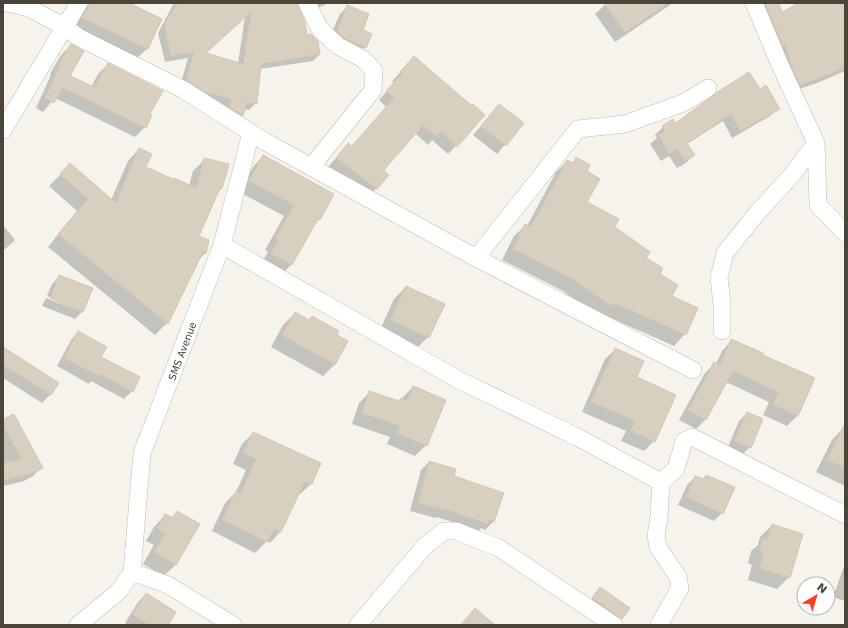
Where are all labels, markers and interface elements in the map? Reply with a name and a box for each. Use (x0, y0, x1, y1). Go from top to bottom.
street label: SMS Avenue (166, 320, 199, 382)
north arrow (796, 576, 836, 616)
text: N (814, 581, 829, 596)

